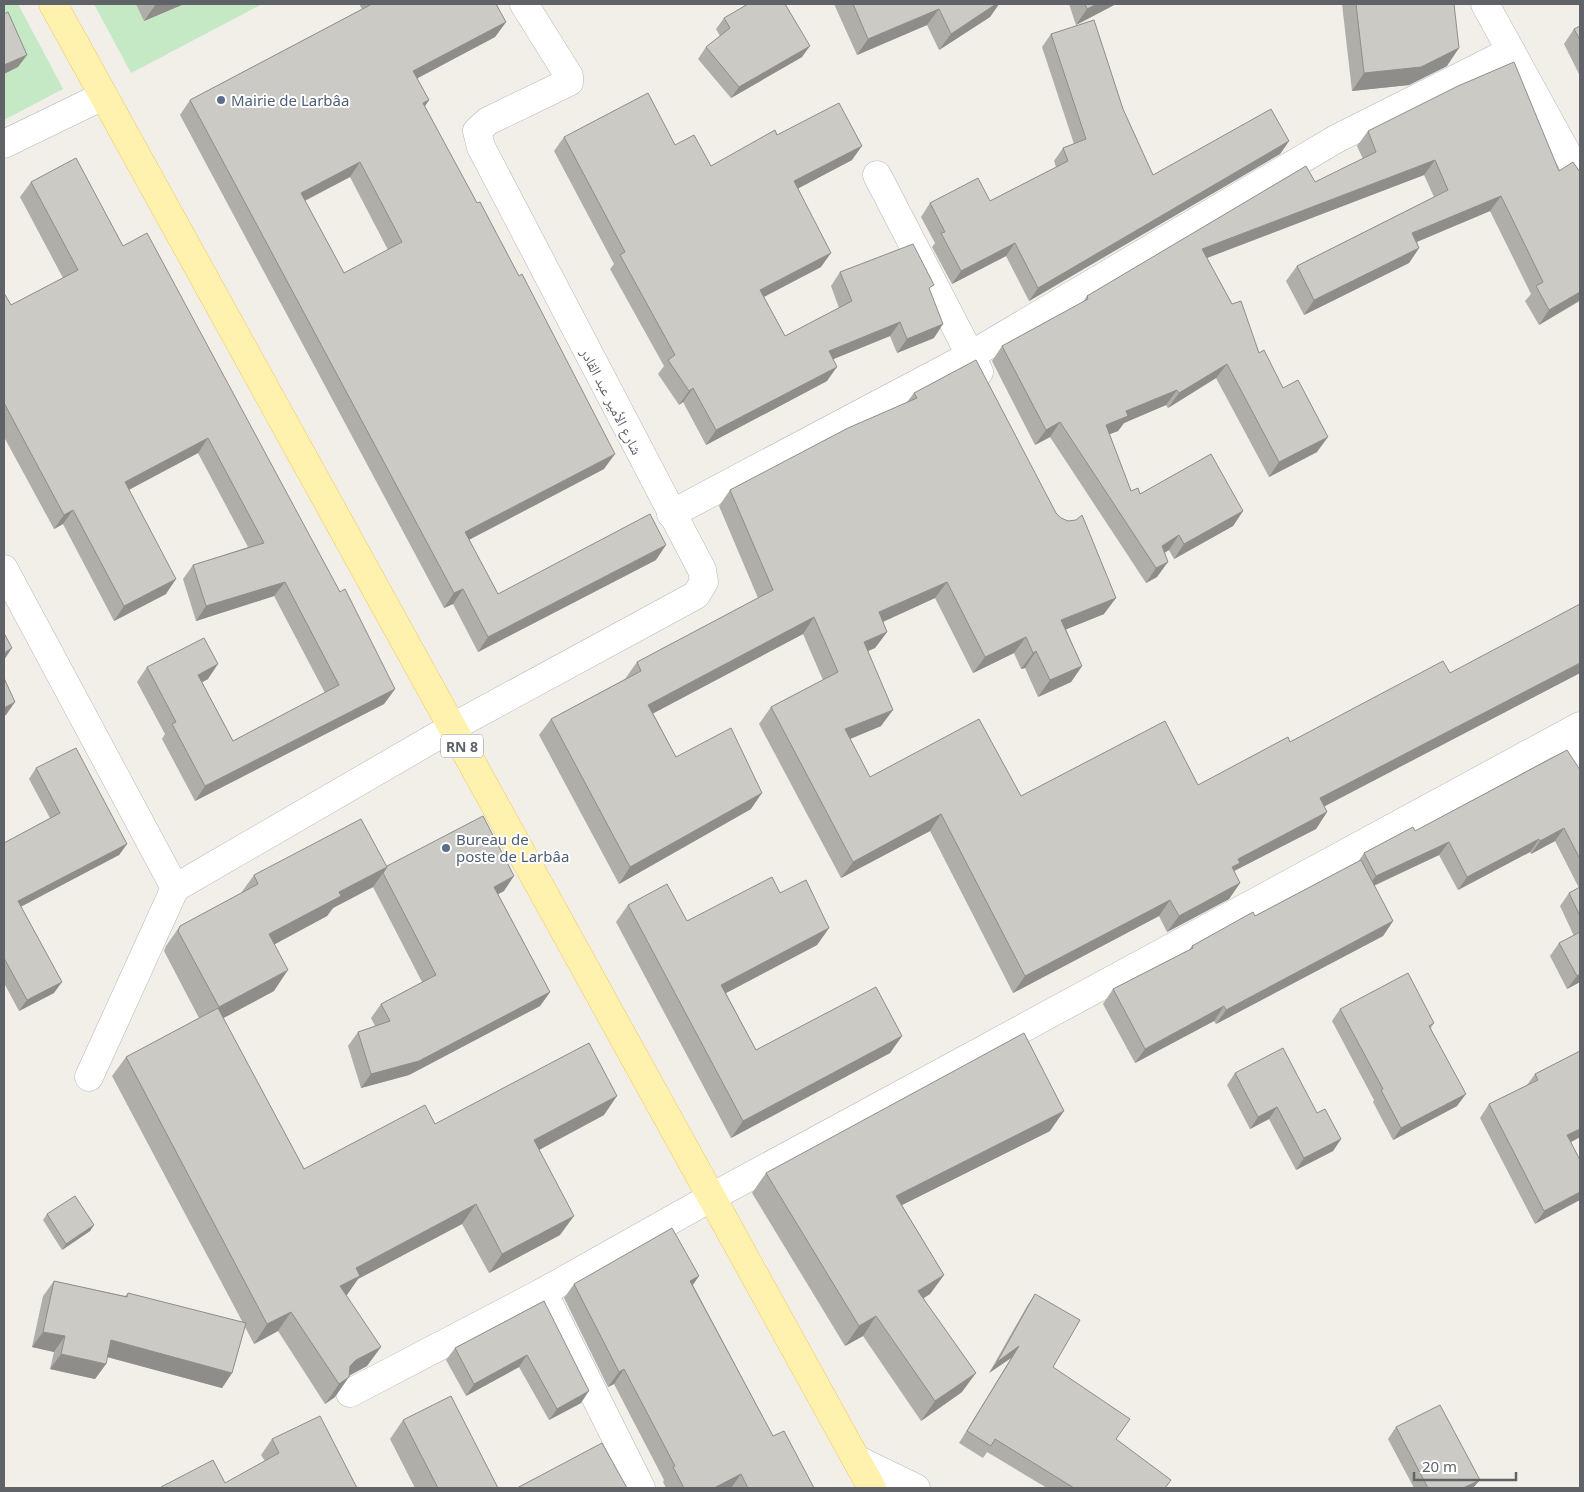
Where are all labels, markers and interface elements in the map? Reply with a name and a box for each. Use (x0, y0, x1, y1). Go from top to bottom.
place label: Mairie de Larbâa (231, 90, 349, 110)
marker: Mairie de Larbâa (215, 94, 227, 106)
street label: شارع الأمير عبد القادر (575, 343, 648, 458)
road number: RN 8 (441, 734, 483, 758)
place label: Bureau de poste de Larbâa (456, 829, 569, 866)
marker: Bureau de poste de Larbâa (440, 842, 452, 854)
scale bar (1414, 1450, 1516, 1482)
text: 20 m (1422, 1456, 1457, 1476)

